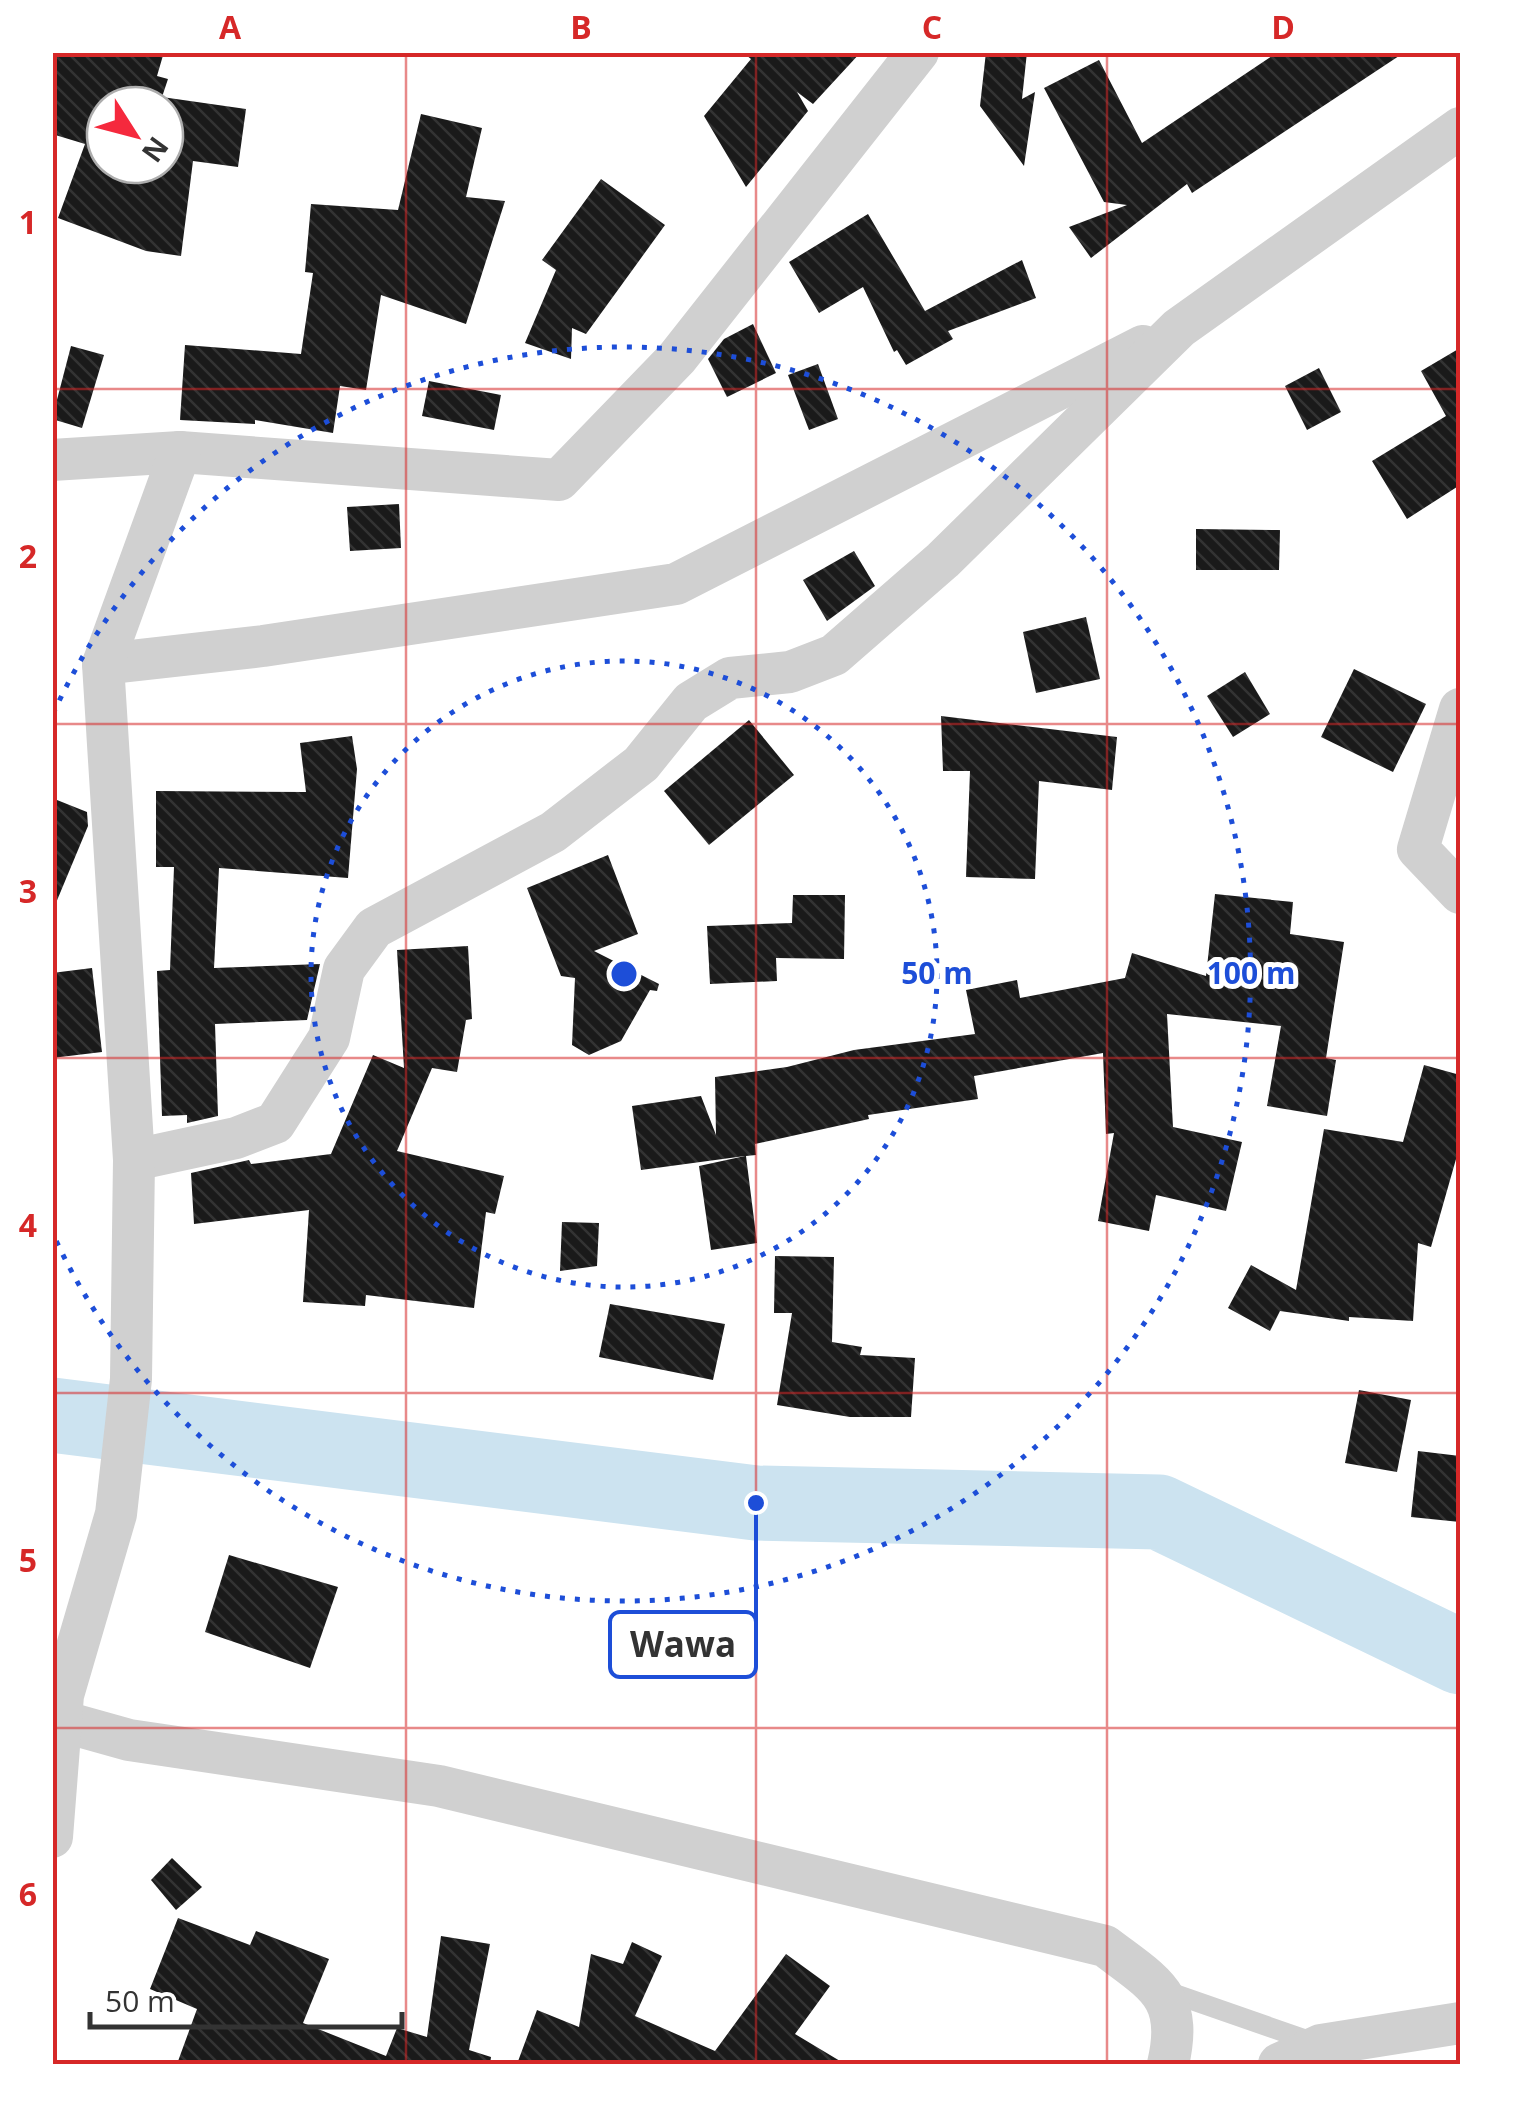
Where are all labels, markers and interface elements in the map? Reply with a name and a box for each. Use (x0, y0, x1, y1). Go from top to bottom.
text: A (219, 5, 242, 48)
text: B (570, 5, 592, 48)
text: C (922, 5, 942, 48)
text: D (1271, 5, 1295, 48)
north arrow (85, 85, 185, 185)
text: N (134, 130, 178, 171)
text: 1 (19, 200, 37, 243)
text: 2 (19, 534, 37, 577)
text: 3 (19, 869, 37, 912)
text: 50 m (901, 952, 973, 993)
text: 100 m (1207, 952, 1295, 993)
centre of rings (606, 956, 642, 992)
text: 4 (19, 1203, 37, 1246)
text: 5 (19, 1538, 37, 1581)
callout: Wawa (610, 1612, 756, 1677)
text: Wawa (630, 1620, 736, 1667)
text: 6 (19, 1872, 37, 1915)
scale bar (90, 1967, 402, 2029)
text: 50 m (105, 1980, 175, 2021)

